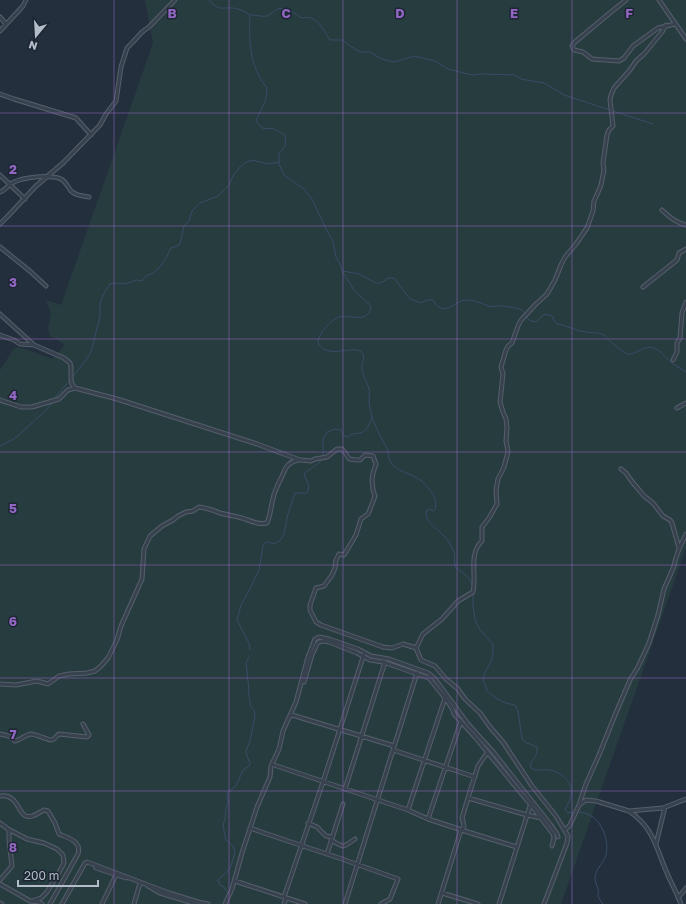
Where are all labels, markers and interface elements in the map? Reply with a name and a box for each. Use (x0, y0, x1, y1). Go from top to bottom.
text: B (167, 5, 177, 21)
text: C (281, 5, 291, 21)
text: D (395, 5, 405, 21)
text: E (510, 5, 518, 21)
text: F (625, 5, 633, 21)
north arrow (16, 16, 56, 56)
text: N (27, 39, 39, 53)
text: 2 (9, 161, 17, 177)
text: 3 (9, 274, 17, 290)
text: 4 (9, 387, 17, 403)
text: 5 (9, 500, 17, 516)
text: 6 (9, 613, 17, 629)
text: 7 (9, 726, 17, 742)
text: 8 (9, 839, 17, 855)
scale bar (18, 862, 98, 888)
text: 200 m (24, 868, 59, 883)

